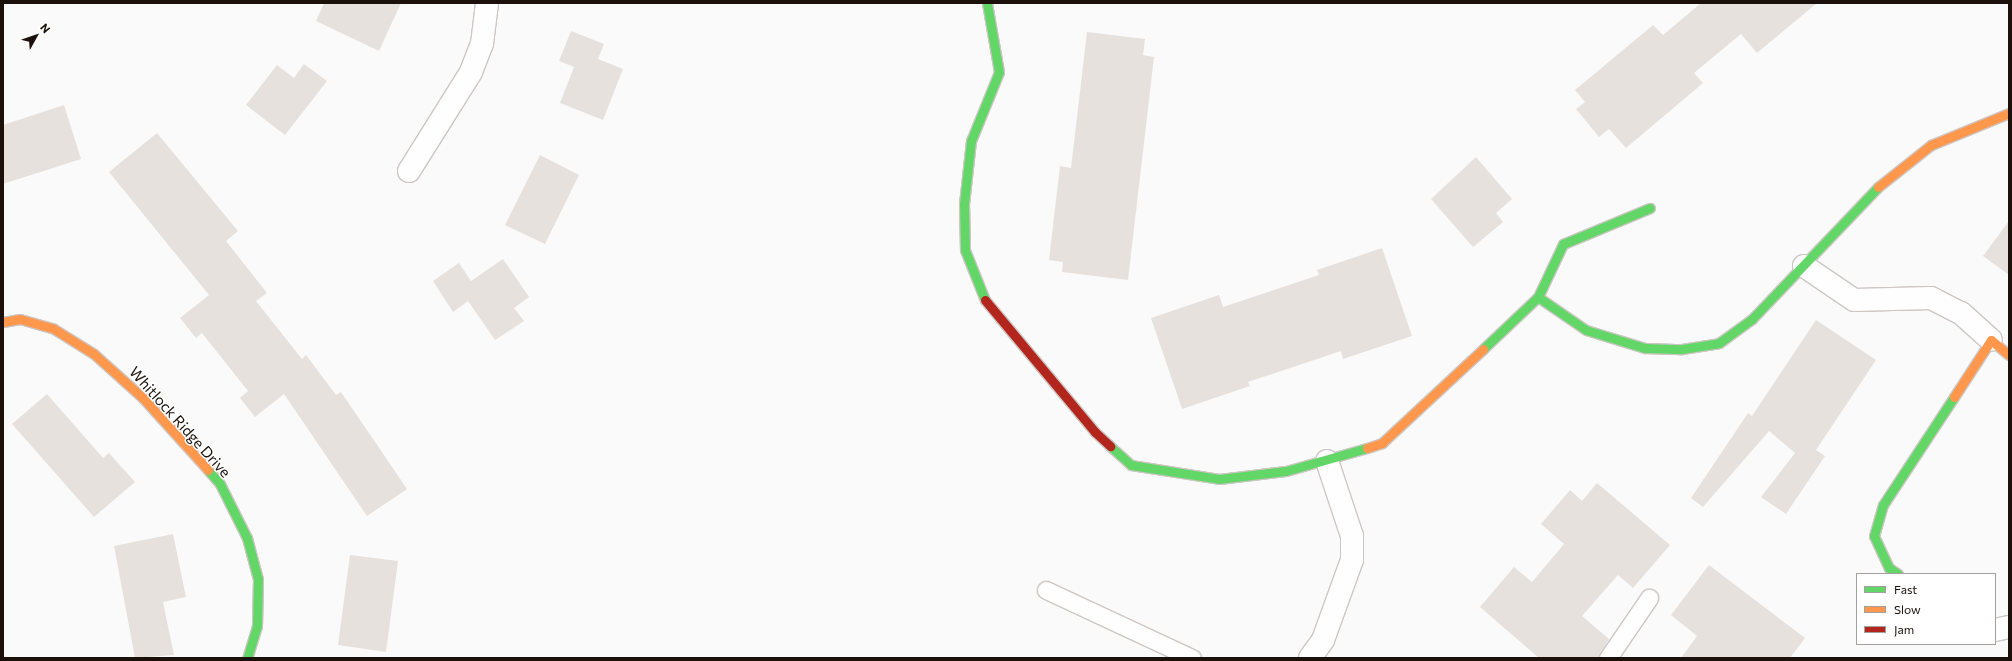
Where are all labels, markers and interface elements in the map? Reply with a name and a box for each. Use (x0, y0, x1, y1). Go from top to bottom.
north arrow (16, 16, 56, 56)
text: N (38, 21, 53, 35)
street label: Whitlock Ridge Drive (126, 363, 234, 481)
legend (1856, 573, 1996, 645)
text: Fast (1894, 582, 1917, 596)
text: Slow (1894, 602, 1921, 616)
text: Jam (1894, 622, 1914, 636)

